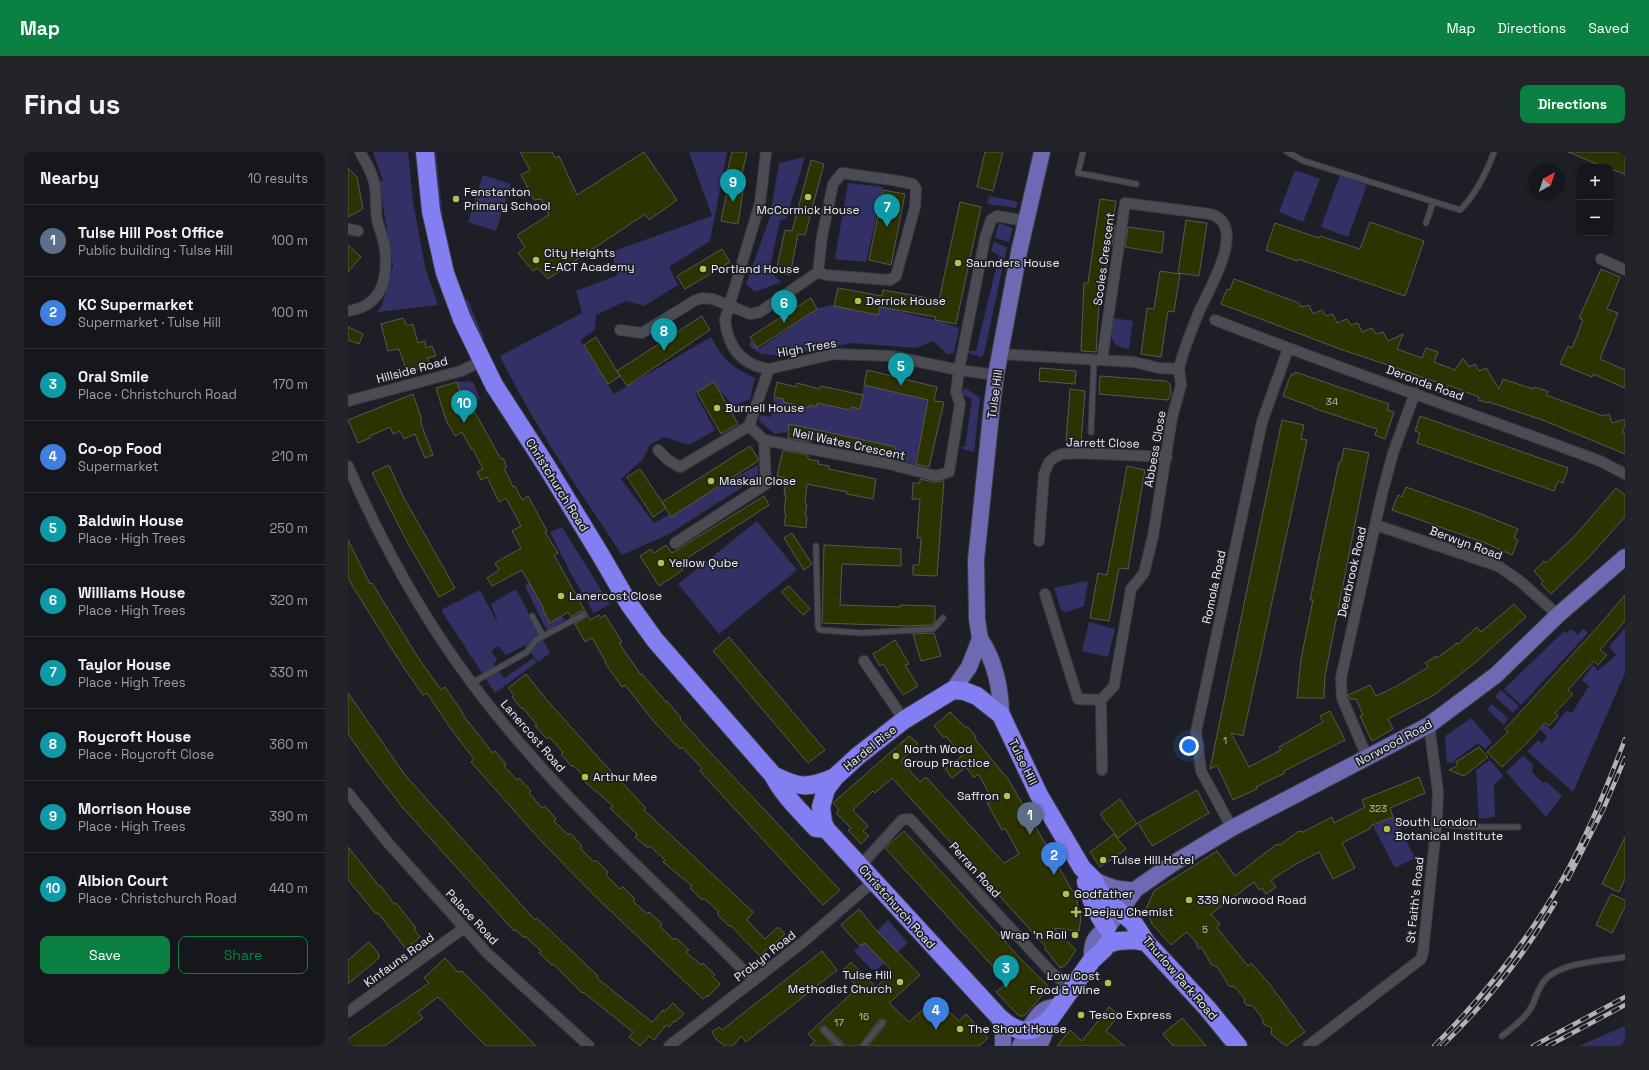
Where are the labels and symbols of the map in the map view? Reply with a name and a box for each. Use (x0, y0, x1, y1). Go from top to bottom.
north arrow (1529, 164, 1565, 200)
pin: 9 (720, 169, 746, 202)
place label: Fenstanton Primary School (464, 184, 551, 214)
marker: McCormick House (803, 192, 813, 202)
marker: Fenstanton Primary School (451, 194, 461, 204)
pin: 7 (874, 194, 900, 227)
place label: McCormick House (756, 202, 860, 218)
street label: Scoles Crescent (1090, 211, 1118, 307)
place label: City Heights E-ACT Academy (544, 245, 635, 275)
marker: City Heights E-ACT Academy (531, 255, 541, 265)
place label: Saunders House (966, 255, 1060, 271)
marker: Saunders House (953, 258, 963, 268)
place label: Portland House (711, 261, 800, 277)
marker: Portland House (698, 264, 708, 274)
pin: 6 (771, 290, 797, 323)
place label: Derrick House (866, 293, 946, 309)
marker: Derrick House (853, 296, 863, 306)
pin: 8 (651, 318, 677, 351)
street label: High Trees (776, 335, 838, 361)
street label: Hillside Road (375, 353, 449, 387)
pin: 5 (888, 353, 914, 386)
street label: Deronda Road (1384, 362, 1466, 404)
street label: Tulse Hill (984, 368, 1006, 420)
pin: 10 (451, 390, 477, 423)
house number: 34 (1326, 395, 1338, 408)
place label: Burnell House (725, 400, 804, 416)
marker: Burnell House (712, 403, 722, 413)
street label: Abbess Close (1140, 410, 1170, 488)
street label: Neil Wates Crescent (791, 424, 907, 464)
street label: Jarrett Close (1066, 434, 1140, 452)
street label: Christchurch Road (522, 435, 592, 535)
place label: Maskall Close (719, 473, 796, 489)
marker: Maskall Close (706, 476, 716, 486)
street label: Berwyn Road (1427, 522, 1505, 564)
street label: Deerbrook Road (1334, 525, 1370, 619)
street label: Romola Road (1198, 549, 1230, 625)
place label: Yellow Qube (669, 555, 738, 571)
marker: Yellow Qube (656, 558, 666, 568)
place label: Lanercost Close (569, 588, 662, 604)
marker: Lanercost Close (556, 591, 566, 601)
street label: Lanercost Road (497, 696, 569, 776)
street label: Norwood Road (1353, 716, 1435, 770)
street label: Hardel Rise (840, 722, 900, 774)
house number: 1 (1223, 734, 1227, 747)
street label: Tulse Hill (1005, 736, 1041, 788)
your location (1179, 736, 1199, 756)
place label: North Wood Group Practice (904, 741, 990, 771)
marker: North Wood Group Practice (891, 751, 901, 761)
place label: Arthur Mee (593, 769, 657, 785)
marker: Arthur Mee (580, 772, 590, 782)
place label: Saffron (957, 788, 999, 804)
marker: Saffron (1002, 791, 1012, 801)
pin: 1 (1017, 802, 1043, 835)
house number: 323 (1369, 802, 1387, 815)
place label: South London Botanical Institute (1395, 814, 1503, 844)
marker: South London Botanical Institute (1382, 824, 1392, 834)
street label: Perran Road (946, 839, 1004, 901)
pin: 2 (1041, 842, 1067, 875)
place label: Tulse Hill Hotel (1111, 852, 1194, 868)
marker: Tulse Hill Hotel (1098, 855, 1108, 865)
street label: St Faith's Road (1403, 856, 1427, 944)
street label: Christchurch Road (855, 862, 939, 952)
street label: Palace Road (442, 886, 502, 948)
place label: Godfather (1074, 886, 1134, 902)
marker: Godfather (1061, 889, 1071, 899)
place label: 339 Norwood Road (1197, 892, 1306, 908)
marker: 339 Norwood Road (1184, 895, 1194, 905)
place label: Deejay Chemist (1084, 904, 1173, 920)
marker: Deejay Chemist (1071, 907, 1081, 917)
house number: 5 (1202, 923, 1208, 936)
street label: Probyn Road (731, 927, 799, 985)
place label: Wrap 'n Roll (1000, 927, 1067, 943)
street label: Kinfauns Road (361, 929, 437, 991)
marker: Wrap 'n Roll (1070, 930, 1080, 940)
street label: Thurlow Park Road (1139, 933, 1221, 1023)
pin: 3 (993, 955, 1019, 988)
place label: Tulse Hill Methodist Church (788, 967, 892, 997)
place label: Low Cost Food & Wine (1030, 968, 1100, 998)
marker: Tulse Hill Methodist Church (895, 977, 905, 987)
marker: Low Cost Food & Wine (1103, 978, 1113, 988)
pin: 4 (923, 997, 949, 1030)
place label: Tesco Express (1089, 1007, 1172, 1023)
house number: 16 (859, 1010, 869, 1023)
marker: Tesco Express (1076, 1010, 1086, 1020)
house number: 17 (834, 1016, 844, 1029)
place label: The Shout House (968, 1021, 1067, 1037)
marker: The Shout House (955, 1024, 965, 1034)

